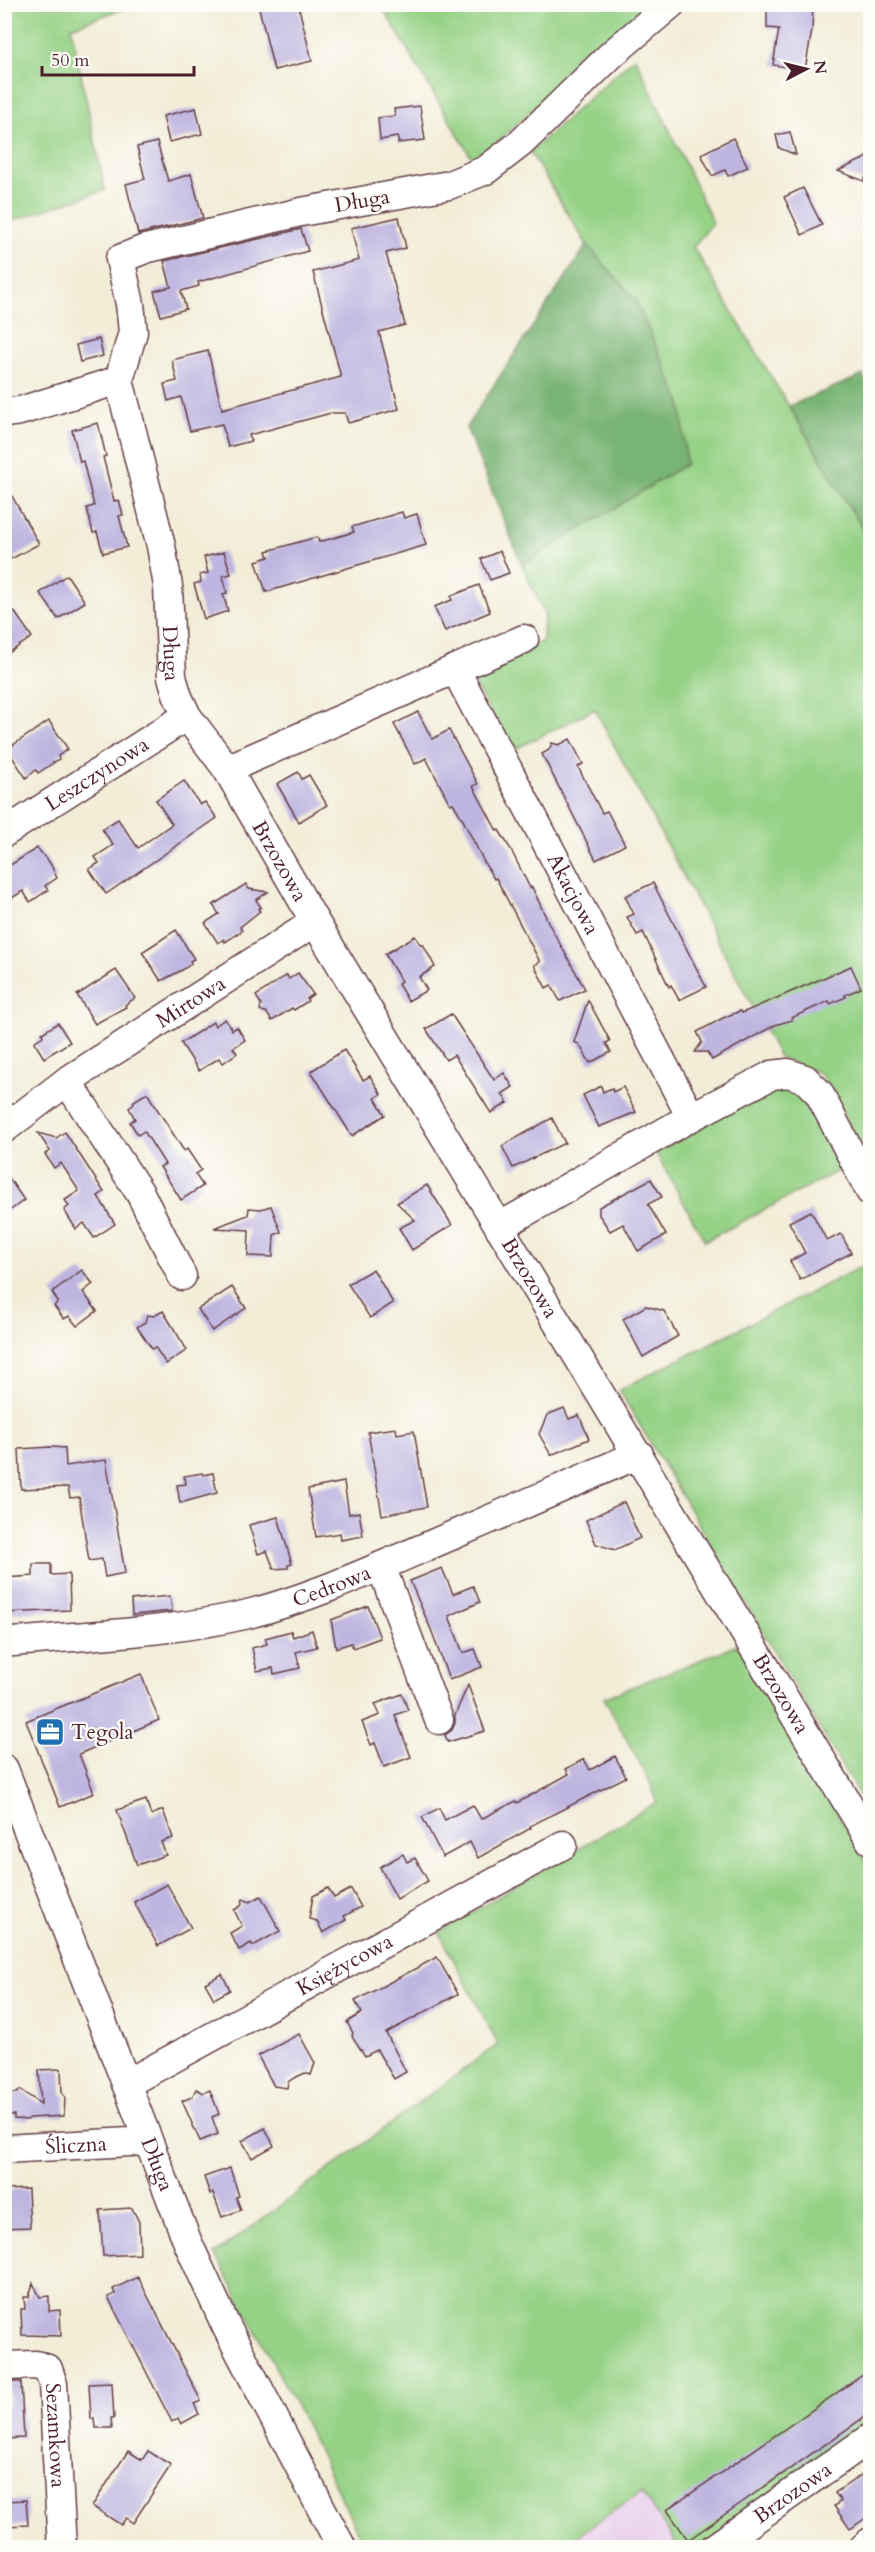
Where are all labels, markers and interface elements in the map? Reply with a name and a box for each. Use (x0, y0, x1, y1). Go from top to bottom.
scale bar (42, 39, 194, 77)
north arrow (776, 39, 836, 99)
text: 50 m (51, 48, 90, 73)
text: N (808, 59, 832, 76)
street label: Długa (332, 182, 392, 220)
street label: Długa (155, 625, 187, 682)
street label: Leszczynowa (39, 730, 154, 818)
street label: Brzozowa (245, 815, 315, 907)
street label: Akacjowa (540, 848, 607, 939)
street label: Mirtowa (150, 969, 231, 1035)
street label: Brzozowa (494, 1232, 566, 1323)
street label: Cedrowa (288, 1558, 375, 1614)
street label: Brzozowa (746, 1648, 817, 1739)
office icon: Tegola (34, 1716, 66, 1748)
place label: Tegola (71, 1718, 133, 1747)
street label: Księżycowa (291, 1926, 398, 2003)
street label: Śliczna (44, 2129, 108, 2161)
street label: Długa (134, 2133, 181, 2195)
street label: Sezamkowa (38, 2382, 73, 2489)
street label: Brzozowa (748, 2455, 837, 2530)

